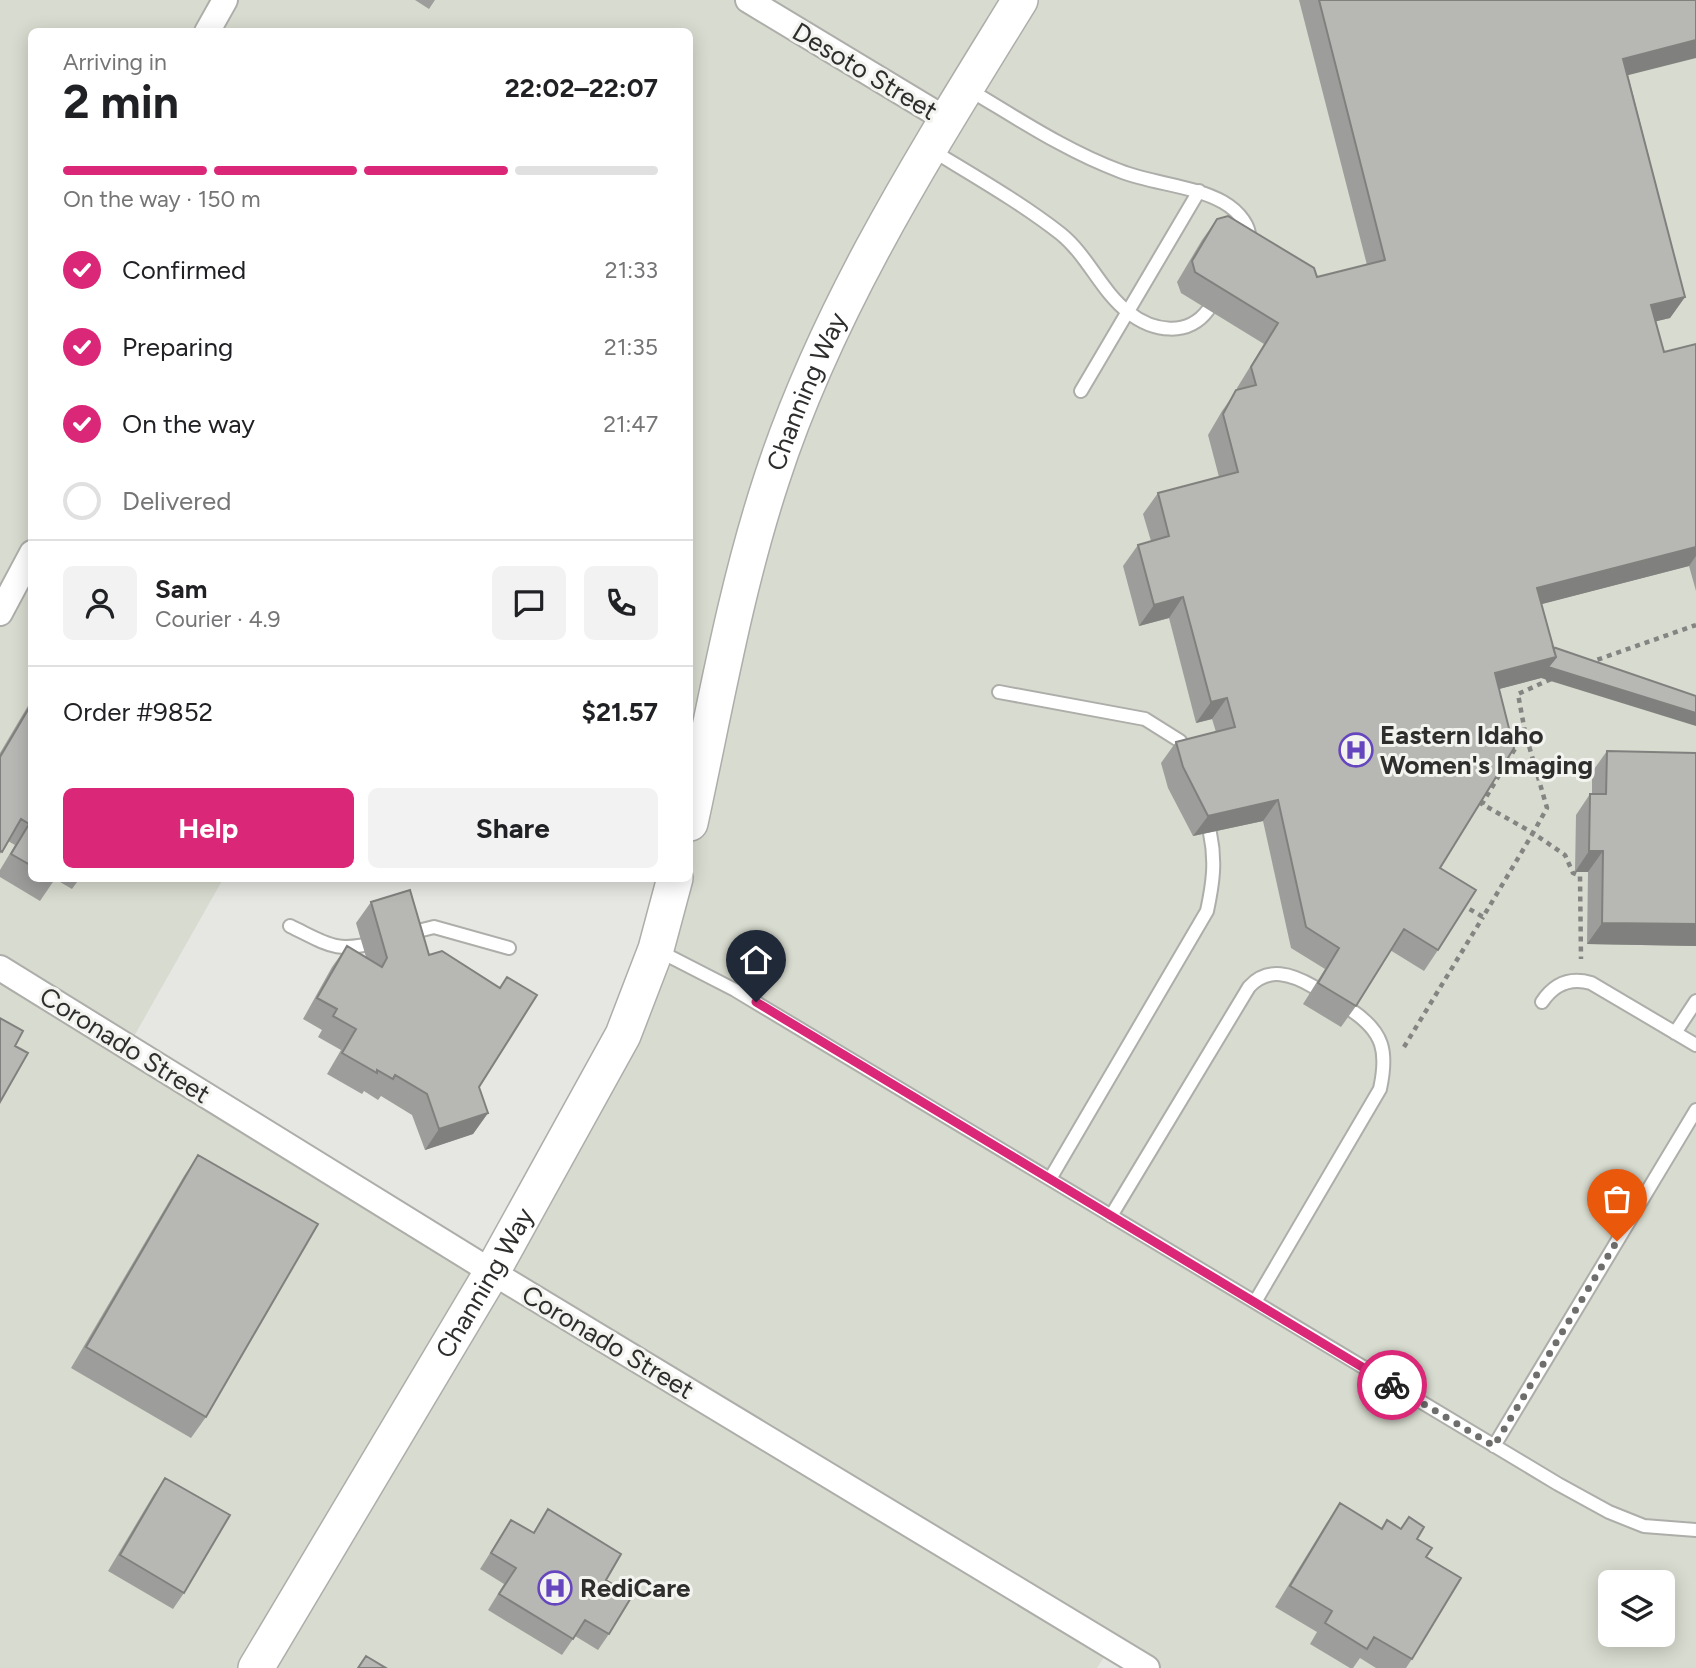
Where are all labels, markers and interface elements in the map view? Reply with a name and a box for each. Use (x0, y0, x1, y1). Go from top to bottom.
street label: Desoto Street (787, 15, 943, 127)
text: Arriving in (63, 48, 167, 76)
text: 22:02–22:07 (505, 72, 658, 104)
text: 2 min (63, 74, 179, 130)
text: On the way · 150 m (63, 185, 260, 213)
icon: check (63, 251, 101, 289)
text: Confirmed (122, 254, 246, 286)
text: 21:33 (605, 256, 658, 284)
street label: Channing Way (760, 307, 854, 475)
icon: check (63, 328, 101, 366)
text: Preparing (122, 331, 233, 363)
text: 21:35 (604, 333, 658, 361)
icon: check (63, 405, 101, 443)
text: On the way (122, 408, 255, 440)
text: 21:47 (603, 410, 658, 438)
text: Delivered (122, 485, 231, 517)
button: person (63, 566, 137, 640)
button: chat (492, 566, 566, 640)
button: phone (584, 566, 658, 640)
text: Sam (155, 573, 207, 605)
text: Courier · 4.9 (155, 605, 281, 633)
text: Order #9852 (63, 696, 213, 728)
text: $21.57 (582, 696, 658, 728)
place label: Eastern Idaho Women's Imaging (1380, 719, 1593, 781)
hospital icon: Eastern Idaho Women's Imaging (1337, 731, 1375, 769)
button: Help (63, 788, 354, 868)
button: Share (368, 788, 658, 868)
pin (726, 930, 786, 1002)
icon: home (737, 941, 775, 979)
street label: Coronado Street (34, 980, 216, 1110)
pin (1587, 1169, 1647, 1241)
icon: bag (1598, 1180, 1636, 1218)
street label: Channing Way (428, 1202, 541, 1364)
street label: Coronado Street (516, 1278, 700, 1406)
courier (1357, 1350, 1427, 1420)
icon: bike (1373, 1366, 1411, 1404)
hospital icon: RediCare (536, 1569, 574, 1607)
map controls (1598, 1570, 1675, 1647)
button: layers (1598, 1570, 1675, 1647)
place label: RediCare (580, 1572, 690, 1604)

